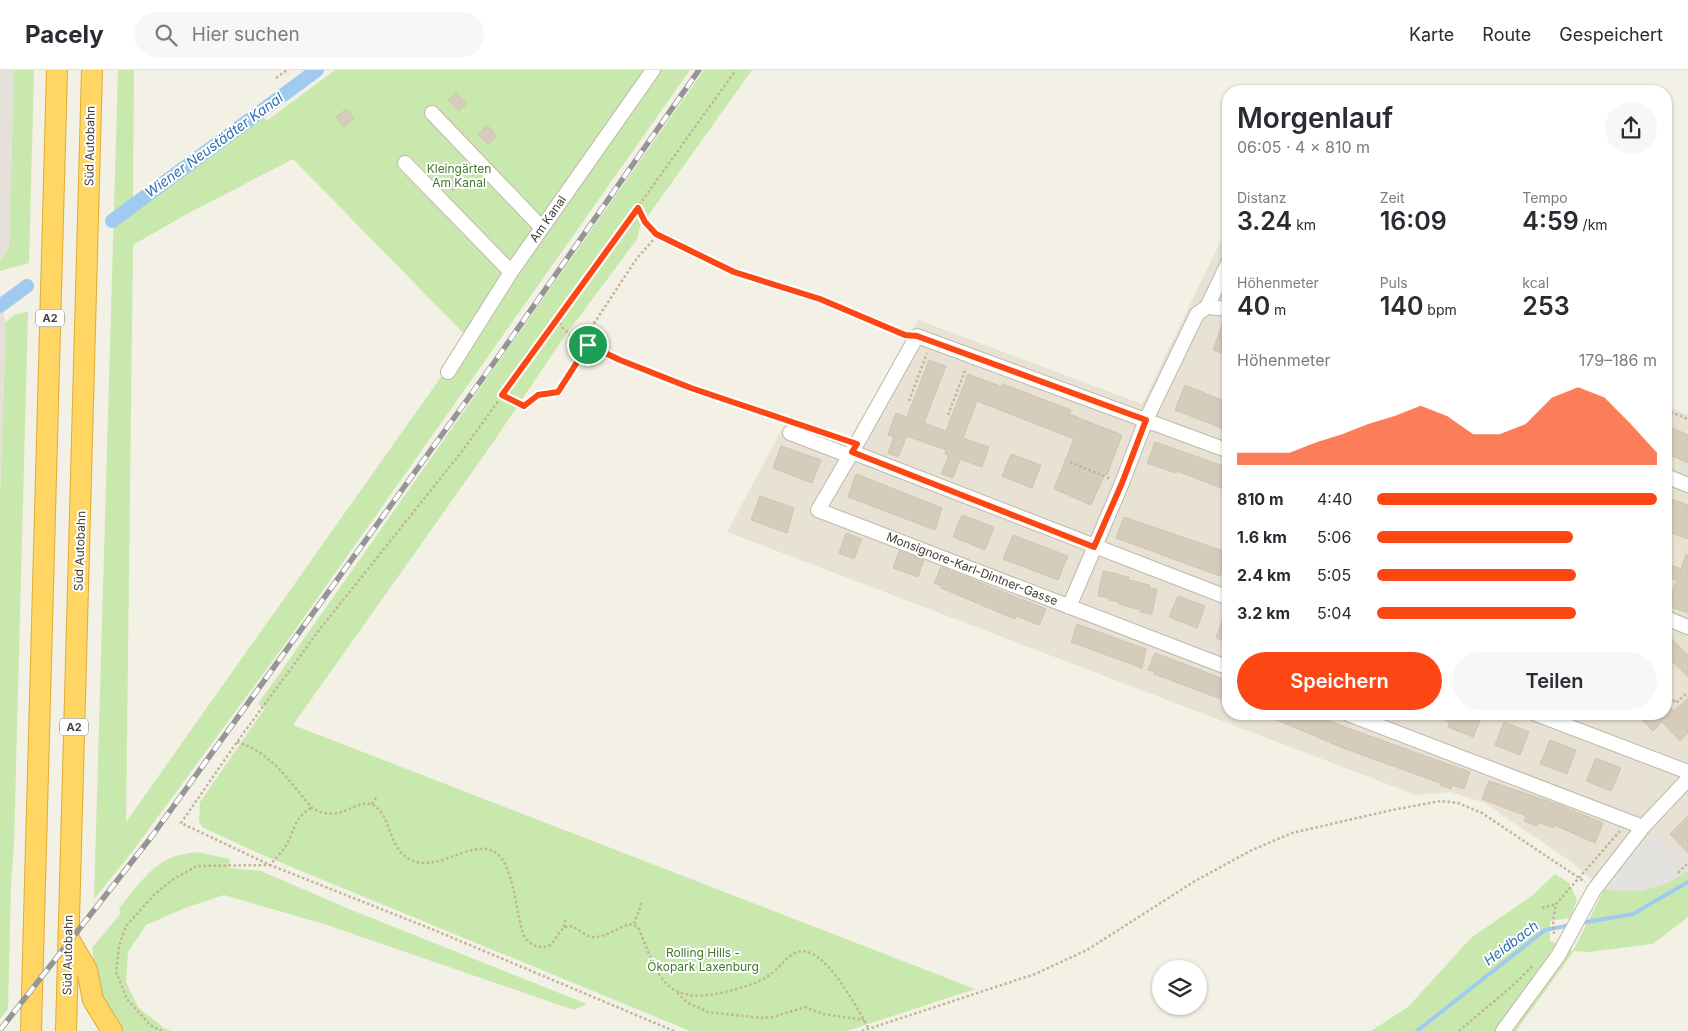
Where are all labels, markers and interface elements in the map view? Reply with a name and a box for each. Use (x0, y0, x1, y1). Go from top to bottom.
search box (134, 12, 484, 57)
text: Pacely (25, 20, 104, 49)
icon: search (152, 21, 180, 49)
text: Hier suchen (192, 23, 300, 46)
text: Karte (1409, 24, 1454, 45)
text: Route (1482, 24, 1531, 45)
text: Gespeichert (1559, 24, 1663, 45)
water label: Wiener Neustädter Kanal (141, 88, 287, 200)
text: Morgenlauf (1237, 101, 1393, 135)
button: share (1605, 102, 1657, 154)
street label: Süd Autobahn (81, 106, 98, 186)
text: 06:05 · 4 × 810 m (1237, 137, 1370, 157)
park label: Kleingärten Am Kanal (427, 161, 491, 190)
text: Distanz (1237, 189, 1286, 206)
text: Zeit (1380, 189, 1405, 206)
text: Tempo (1522, 189, 1568, 206)
street label: Am Kanal (526, 192, 569, 245)
text: 3.24 (1237, 206, 1292, 236)
text: 16:09 (1380, 206, 1447, 236)
text: 4:59 (1522, 206, 1579, 236)
text: km (1292, 216, 1316, 233)
text: /km (1579, 216, 1608, 233)
text: Höhenmeter (1237, 274, 1319, 291)
text: Puls (1380, 274, 1408, 291)
text: kcal (1522, 274, 1549, 291)
text: 40 (1237, 291, 1270, 321)
text: 140 (1380, 291, 1423, 321)
text: 253 (1522, 291, 1570, 321)
text: m (1270, 301, 1286, 318)
text: bpm (1423, 301, 1457, 318)
road number: A2 (36, 310, 64, 326)
pin (567, 324, 609, 366)
icon: arrive (574, 331, 602, 359)
text: Höhenmeter (1237, 350, 1331, 370)
text: 179–186 m (1579, 350, 1657, 370)
text: 810 m (1237, 489, 1284, 509)
text: 4:40 (1317, 489, 1352, 509)
street label: Süd Autobahn (71, 511, 88, 591)
text: 1.6 km (1237, 527, 1287, 547)
text: 5:06 (1317, 527, 1351, 547)
street label: Monsignore-Karl-Dintner-Gasse (884, 529, 1060, 608)
text: 2.4 km (1237, 565, 1291, 585)
text: 5:05 (1317, 565, 1351, 585)
text: 3.2 km (1237, 603, 1290, 623)
text: 5:04 (1317, 603, 1352, 623)
button: Speichern (1237, 652, 1442, 710)
button: Teilen (1452, 652, 1657, 710)
road number: A2 (60, 719, 88, 736)
street label: Süd Autobahn (59, 915, 76, 995)
water label: Heidbach (1480, 917, 1541, 969)
park label: Rolling Hills - Ökopark Laxenburg (647, 945, 759, 974)
map controls (1152, 960, 1207, 1015)
button: layers (1152, 960, 1207, 1015)

